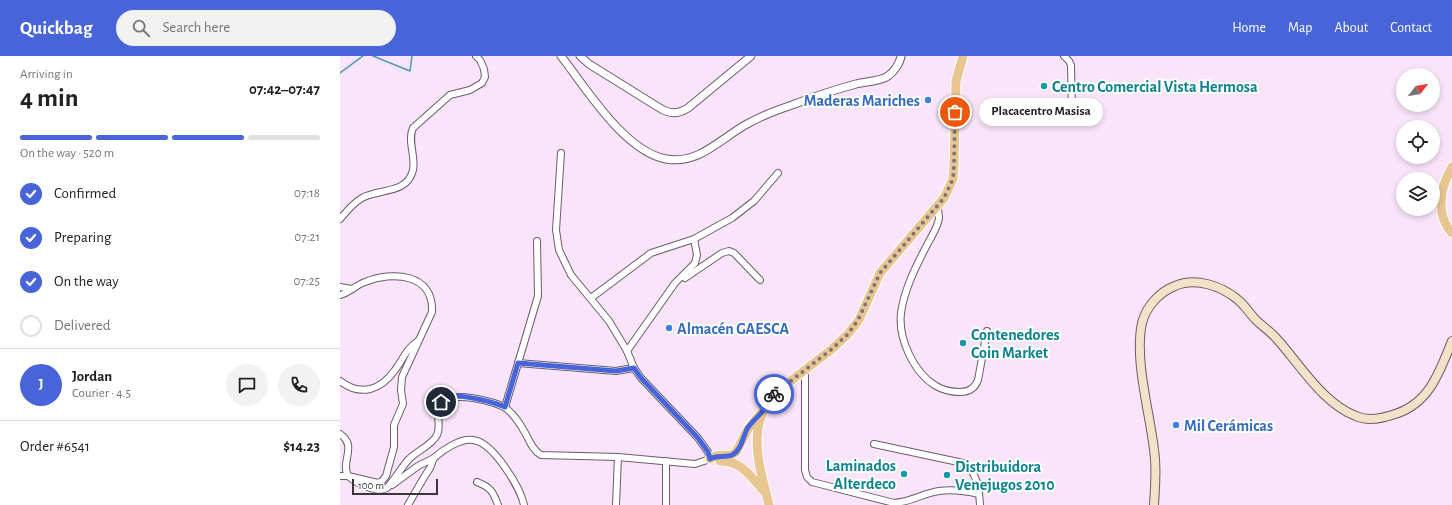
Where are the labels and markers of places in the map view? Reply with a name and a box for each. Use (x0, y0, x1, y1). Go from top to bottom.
place label: Centro Comercial Vista Hermosa (1052, 79, 1258, 95)
marker: Centro Comercial Vista Hermosa (1039, 81, 1049, 91)
place label: Maderas Mariches (804, 93, 920, 109)
marker: Maderas Mariches (923, 95, 933, 105)
pin (938, 95, 972, 129)
callout: Placacentro Masisa (979, 98, 1103, 126)
place label: Almacén GAESCA (677, 321, 789, 337)
marker: Almacén GAESCA (664, 323, 674, 333)
place label: Contenedores Coin Market (971, 327, 1060, 361)
marker: Contenedores Coin Market (958, 338, 968, 348)
pin (424, 385, 458, 419)
place label: Mil Cerámicas (1184, 418, 1273, 434)
marker: Mil Cerámicas (1171, 420, 1181, 430)
place label: Laminados Alterdeco (826, 458, 896, 492)
place label: Distribuidora Venejugos 2010 (955, 459, 1055, 494)
marker: Laminados Alterdeco (899, 469, 909, 479)
marker: Distribuidora Venejugos 2010 (942, 470, 952, 480)

